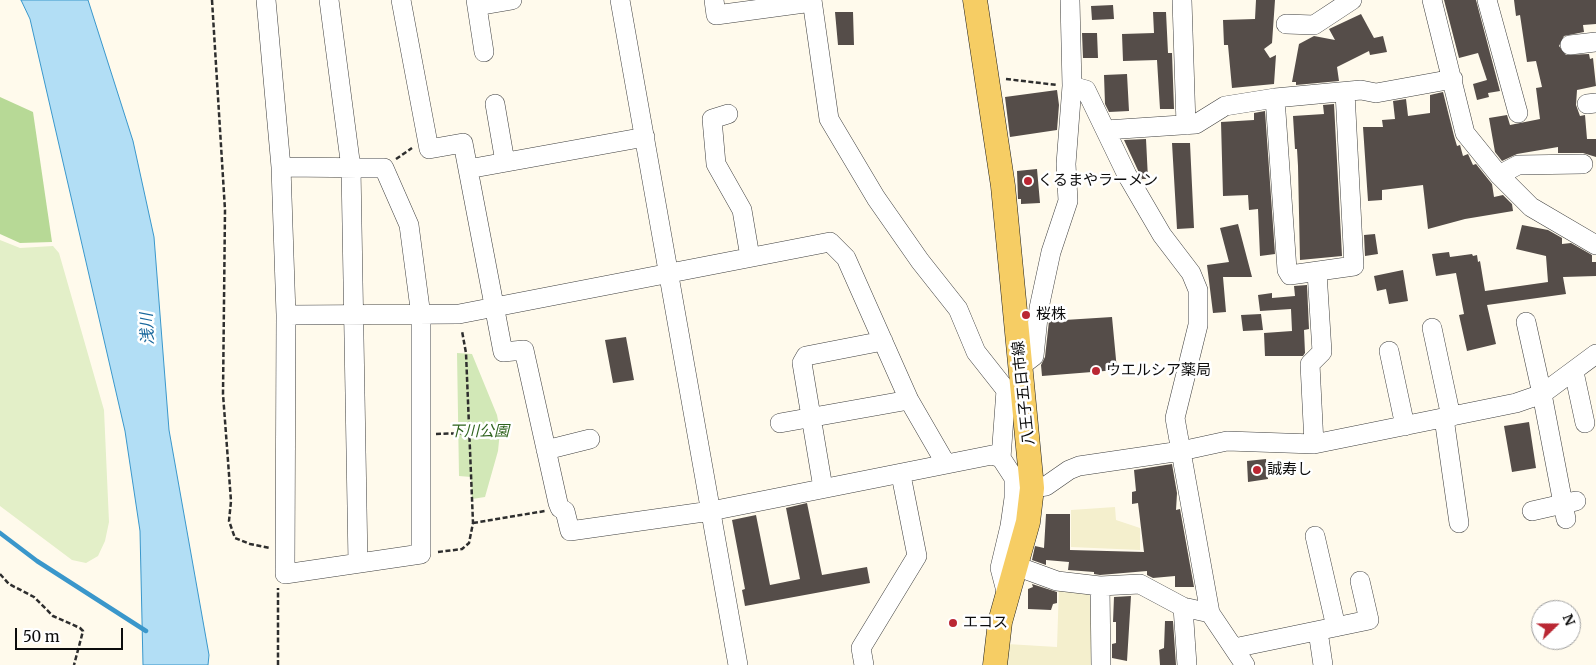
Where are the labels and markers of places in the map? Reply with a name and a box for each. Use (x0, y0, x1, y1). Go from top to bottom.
place label: くるまやラーメン (1038, 172, 1158, 190)
marker: くるまやラーメン (1022, 175, 1034, 187)
place label: 桜株 (1036, 306, 1066, 324)
marker: 桜株 (1020, 309, 1032, 321)
place label: ウエルシア薬局 (1106, 362, 1211, 380)
marker: ウエルシア薬局 (1090, 365, 1102, 377)
place label: 誠寿し (1267, 461, 1312, 479)
marker: 誠寿し (1251, 464, 1263, 476)
place label: エコス (963, 614, 1008, 632)
marker: エコス (947, 617, 959, 629)

